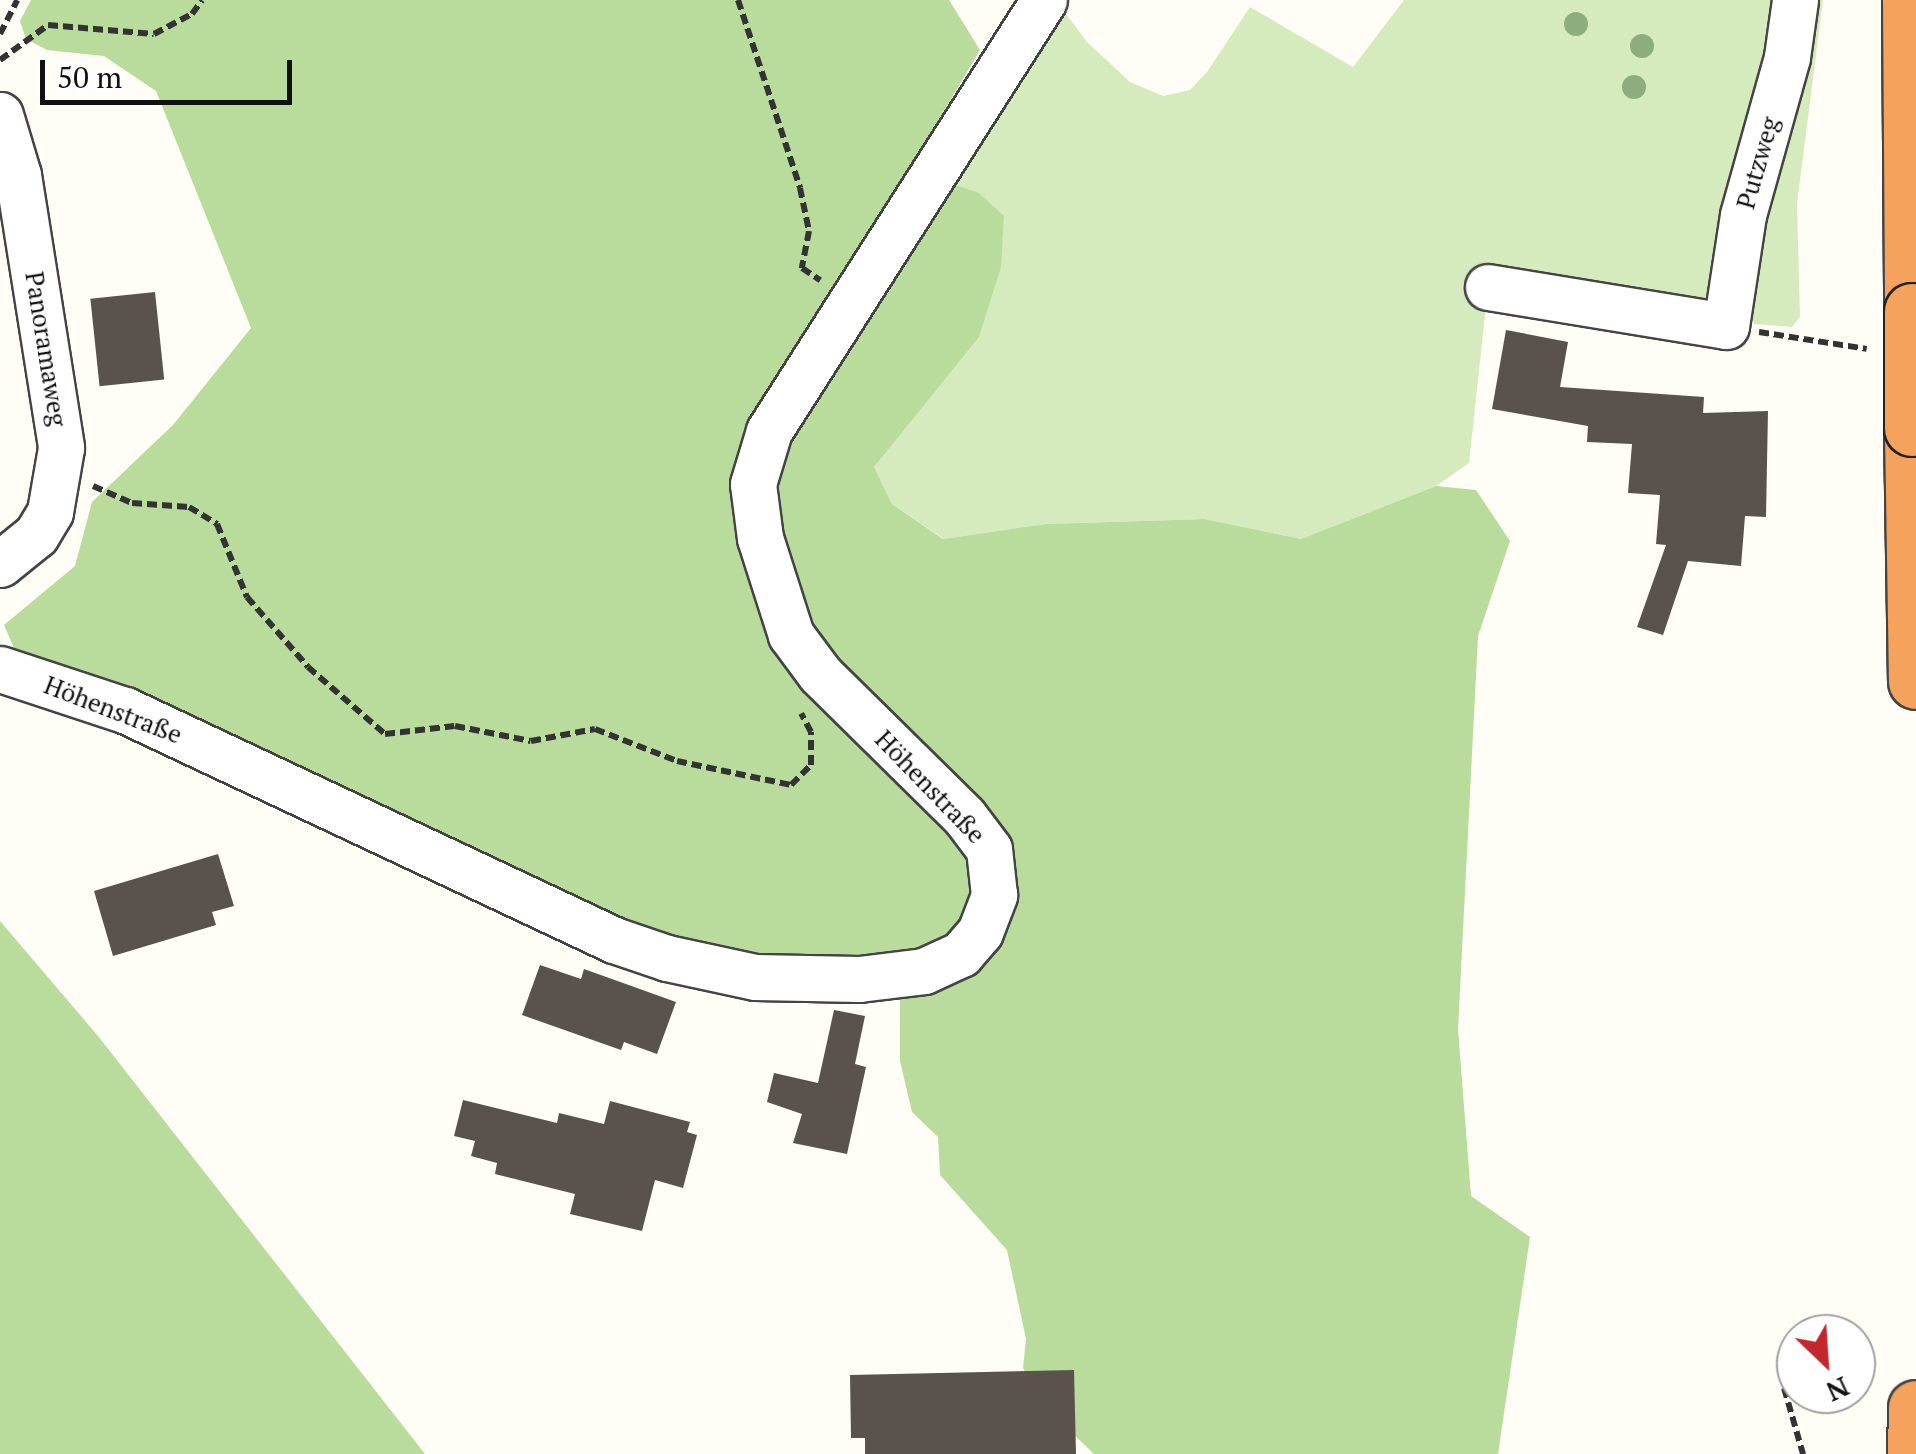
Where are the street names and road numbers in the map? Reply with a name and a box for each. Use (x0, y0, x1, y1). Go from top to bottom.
street label: Putzweg (1731, 114, 1785, 212)
street label: Panoramaweg (19, 270, 73, 428)
street label: Höhenstraße (40, 670, 186, 750)
street label: Höhenstraße (869, 724, 991, 850)

